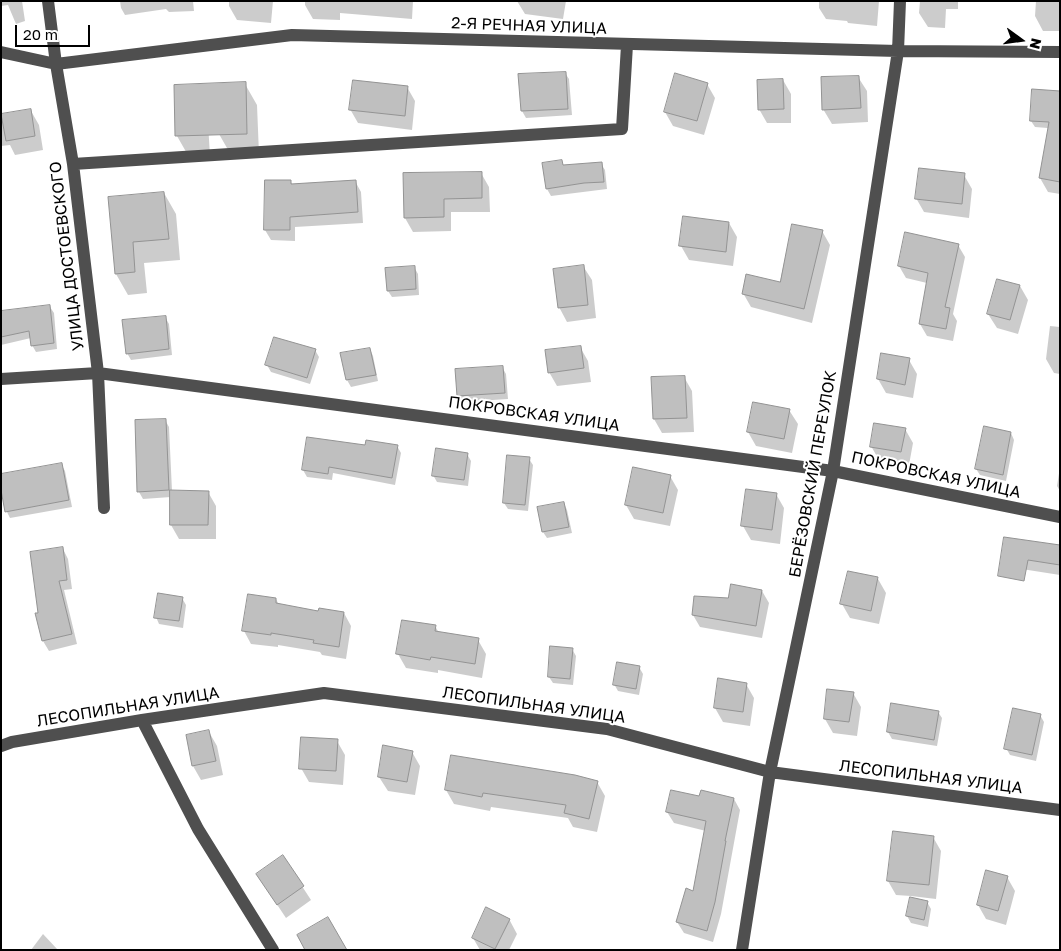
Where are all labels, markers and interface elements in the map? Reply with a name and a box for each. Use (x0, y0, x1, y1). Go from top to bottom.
street label: 2-Я РЕЧНАЯ УЛИЦА (451, 14, 607, 38)
scale bar (18, 15, 92, 47)
north arrow (996, 15, 1046, 65)
text: 20 m (23, 25, 58, 43)
text: N (1027, 37, 1046, 51)
street label: УЛИЦА ДОСТОЕВСКОГО (46, 160, 88, 352)
street label: БЕРЁЗОВСКИЙ ПЕРЕУЛОК (785, 369, 841, 579)
street label: ПОКРОВСКАЯ УЛИЦА (447, 392, 621, 436)
street label: ПОКРОВСКАЯ УЛИЦА (849, 448, 1023, 502)
street label: ЛЕСОПИЛЬНАЯ УЛИЦА (35, 683, 221, 731)
street label: ЛЕСОПИЛЬНАЯ УЛИЦА (441, 683, 627, 727)
street label: ЛЕСОПИЛЬНАЯ УЛИЦА (838, 756, 1024, 798)

